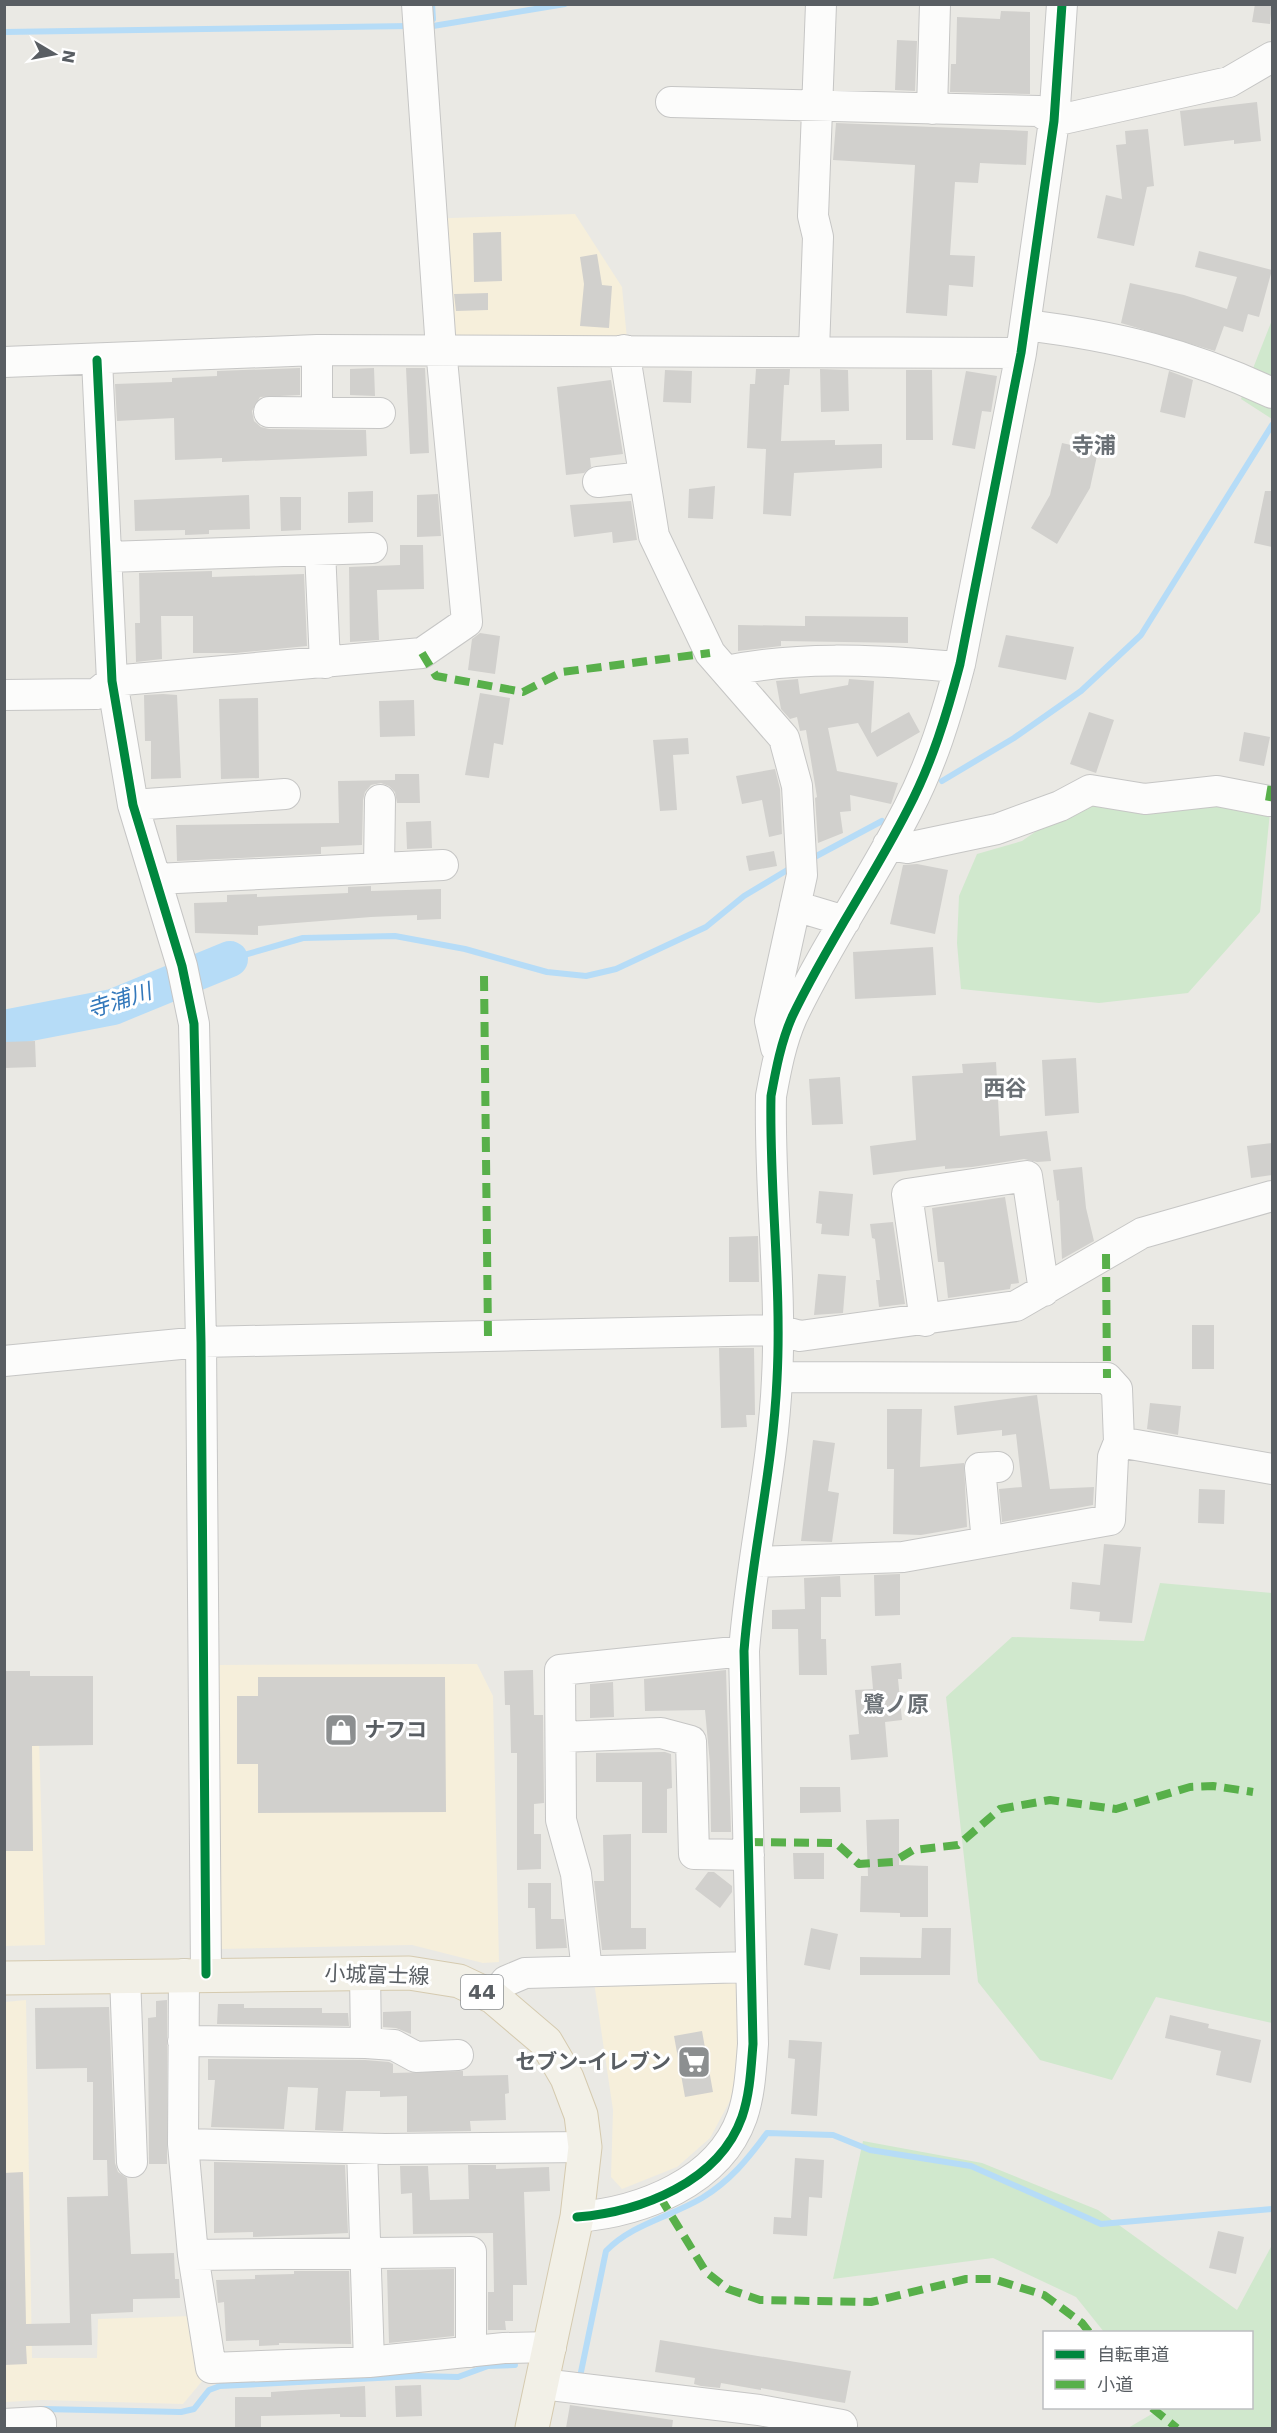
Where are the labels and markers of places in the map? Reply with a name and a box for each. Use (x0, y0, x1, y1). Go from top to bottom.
shop icon: ナフコ (323, 1712, 359, 1748)
place label: ナフコ (364, 1718, 427, 1742)
supermarket icon: セブン-イレブン (676, 2044, 712, 2080)
place label: セブン-イレブン (515, 2050, 671, 2074)

